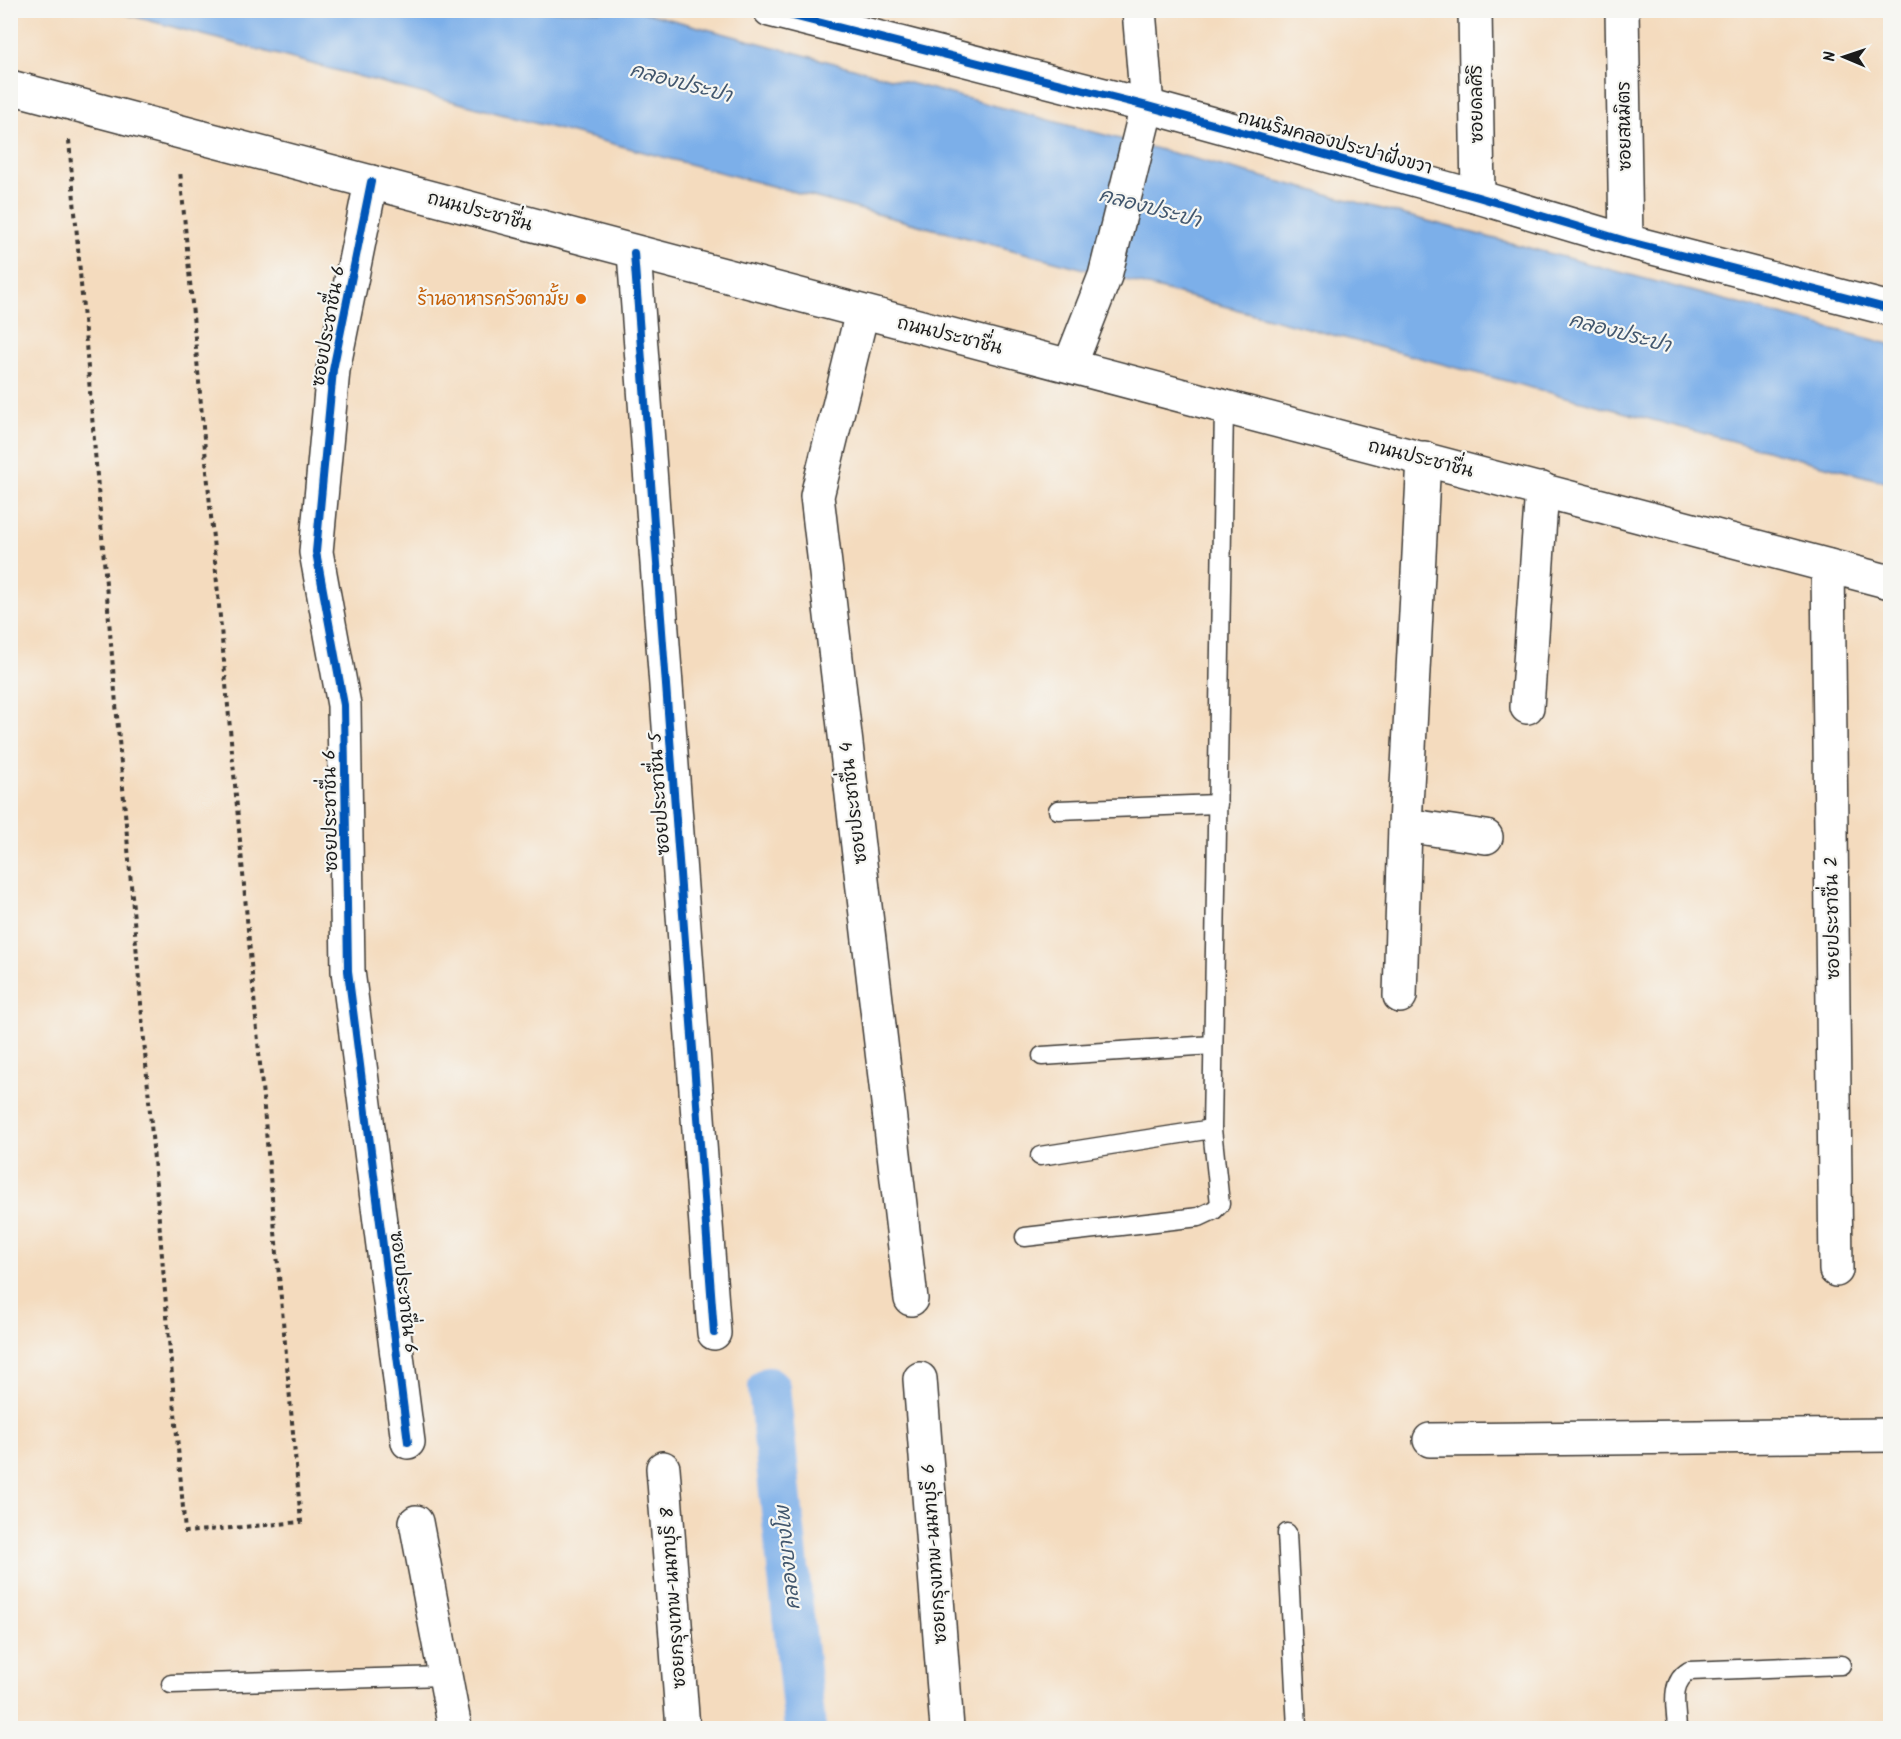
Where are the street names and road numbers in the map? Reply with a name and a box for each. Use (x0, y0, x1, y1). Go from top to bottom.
street label: ซอยดลศิริ (1462, 64, 1493, 144)
street label: ซอยสหมิตร (1610, 81, 1641, 171)
street label: ถนนริมคลองประปาฝั่งขวา (1234, 99, 1436, 183)
street label: ถนนประชาชื่น (424, 180, 537, 240)
street label: ซอยประชาชื่น 6 (300, 262, 354, 389)
street label: ถนนประชาชื่น (894, 305, 1007, 364)
street label: ถนนประชาชื่น (1365, 428, 1478, 487)
street label: ซอยประชาชื่น 5 (637, 730, 679, 856)
street label: ซอยประชาชื่น 4 (828, 740, 876, 866)
street label: ซอยประชาชื่น 6 (311, 749, 347, 873)
street label: ซอยประชาชื่น 2 (1813, 856, 1849, 980)
street label: ซอยประชาชื่น 6 (381, 1229, 429, 1355)
street label: ซอยกรุงเทพ-นนทบุรี 6 (915, 1463, 956, 1645)
street label: ซอยกรุงเทพ-นนทบุรี 8 (654, 1506, 695, 1690)

